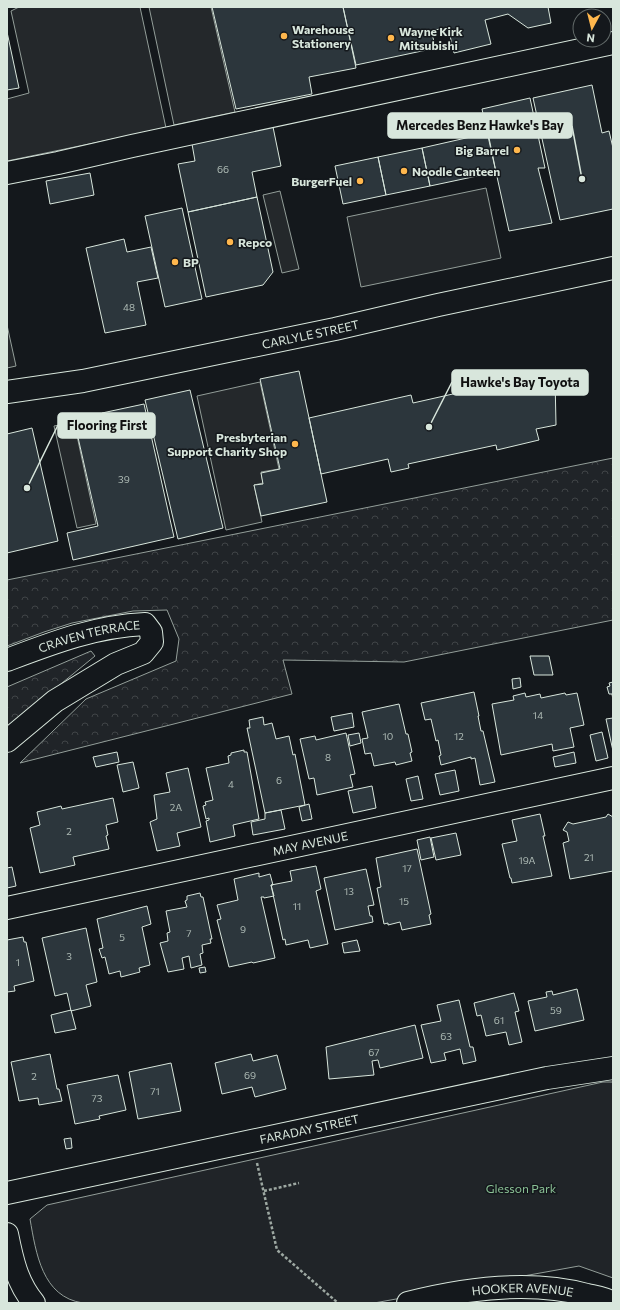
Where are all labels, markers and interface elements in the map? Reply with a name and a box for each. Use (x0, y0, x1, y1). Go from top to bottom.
north arrow (572, 8, 612, 48)
place label: Warehouse Stationery (292, 22, 354, 50)
place label: Wayne Kirk Mitsubishi (399, 24, 463, 52)
marker: Warehouse Stationery (279, 31, 289, 41)
text: N (586, 31, 596, 45)
marker: Wayne Kirk Mitsubishi (386, 33, 396, 43)
callout: Mercedes Benz Hawke's Bay (388, 113, 572, 138)
text: Mercedes Benz Hawke's Bay (396, 117, 564, 133)
place label: Big Barrel (455, 143, 509, 157)
marker: Big Barrel (512, 145, 522, 155)
house number: 66 (217, 163, 229, 175)
place label: Noodle Canteen (412, 164, 500, 178)
marker: Noodle Canteen (399, 166, 409, 176)
place label: BurgerFuel (291, 174, 352, 188)
marker: BurgerFuel (355, 176, 365, 186)
place label: Repco (238, 235, 272, 249)
marker: Repco (225, 237, 235, 247)
place label: BP (183, 255, 199, 269)
marker: BP (170, 257, 180, 267)
house number: 48 (123, 301, 135, 313)
street label: CARLYLE STREET (261, 317, 361, 351)
callout: Hawke's Bay Toyota (452, 370, 588, 395)
text: Hawke's Bay Toyota (460, 374, 580, 390)
callout: Flooring First (58, 413, 155, 438)
text: Flooring First (67, 417, 148, 433)
place label: Presbyterian Support Charity Shop (167, 430, 287, 458)
marker: Presbyterian Support Charity Shop (290, 439, 300, 449)
house number: 39 (118, 473, 130, 485)
street label: CRAVEN TERRACE (36, 617, 141, 655)
house number: 14 (533, 709, 543, 721)
house number: 10 (383, 730, 393, 742)
house number: 12 (454, 730, 464, 742)
house number: 8 (325, 751, 331, 763)
house number: 6 (276, 774, 282, 786)
house number: 4 (228, 778, 234, 790)
house number: 2A (170, 801, 182, 813)
house number: 2 (66, 825, 72, 837)
street label: MAY AVENUE (271, 828, 349, 858)
house number: 21 (584, 851, 594, 863)
house number: 19A (518, 854, 536, 866)
house number: 17 (402, 862, 412, 874)
house number: 13 (344, 885, 354, 897)
house number: 15 (399, 895, 409, 907)
house number: 11 (293, 900, 301, 912)
house number: 9 (240, 923, 246, 935)
house number: 7 (186, 927, 192, 939)
house number: 5 (119, 931, 125, 943)
house number: 3 (66, 950, 72, 962)
house number: 1 (16, 956, 20, 968)
house number: 59 (550, 1004, 562, 1016)
house number: 61 (494, 1014, 504, 1026)
house number: 63 (440, 1030, 452, 1042)
house number: 67 (368, 1046, 380, 1058)
house number: 69 (244, 1069, 256, 1081)
house number: 2 (31, 1070, 37, 1082)
house number: 71 (150, 1085, 160, 1097)
house number: 73 (92, 1092, 103, 1104)
street label: FARADAY STREET (258, 1111, 361, 1146)
park label: Glesson Park (486, 1181, 557, 1195)
street label: HOOKER AVENUE (471, 1280, 575, 1299)

